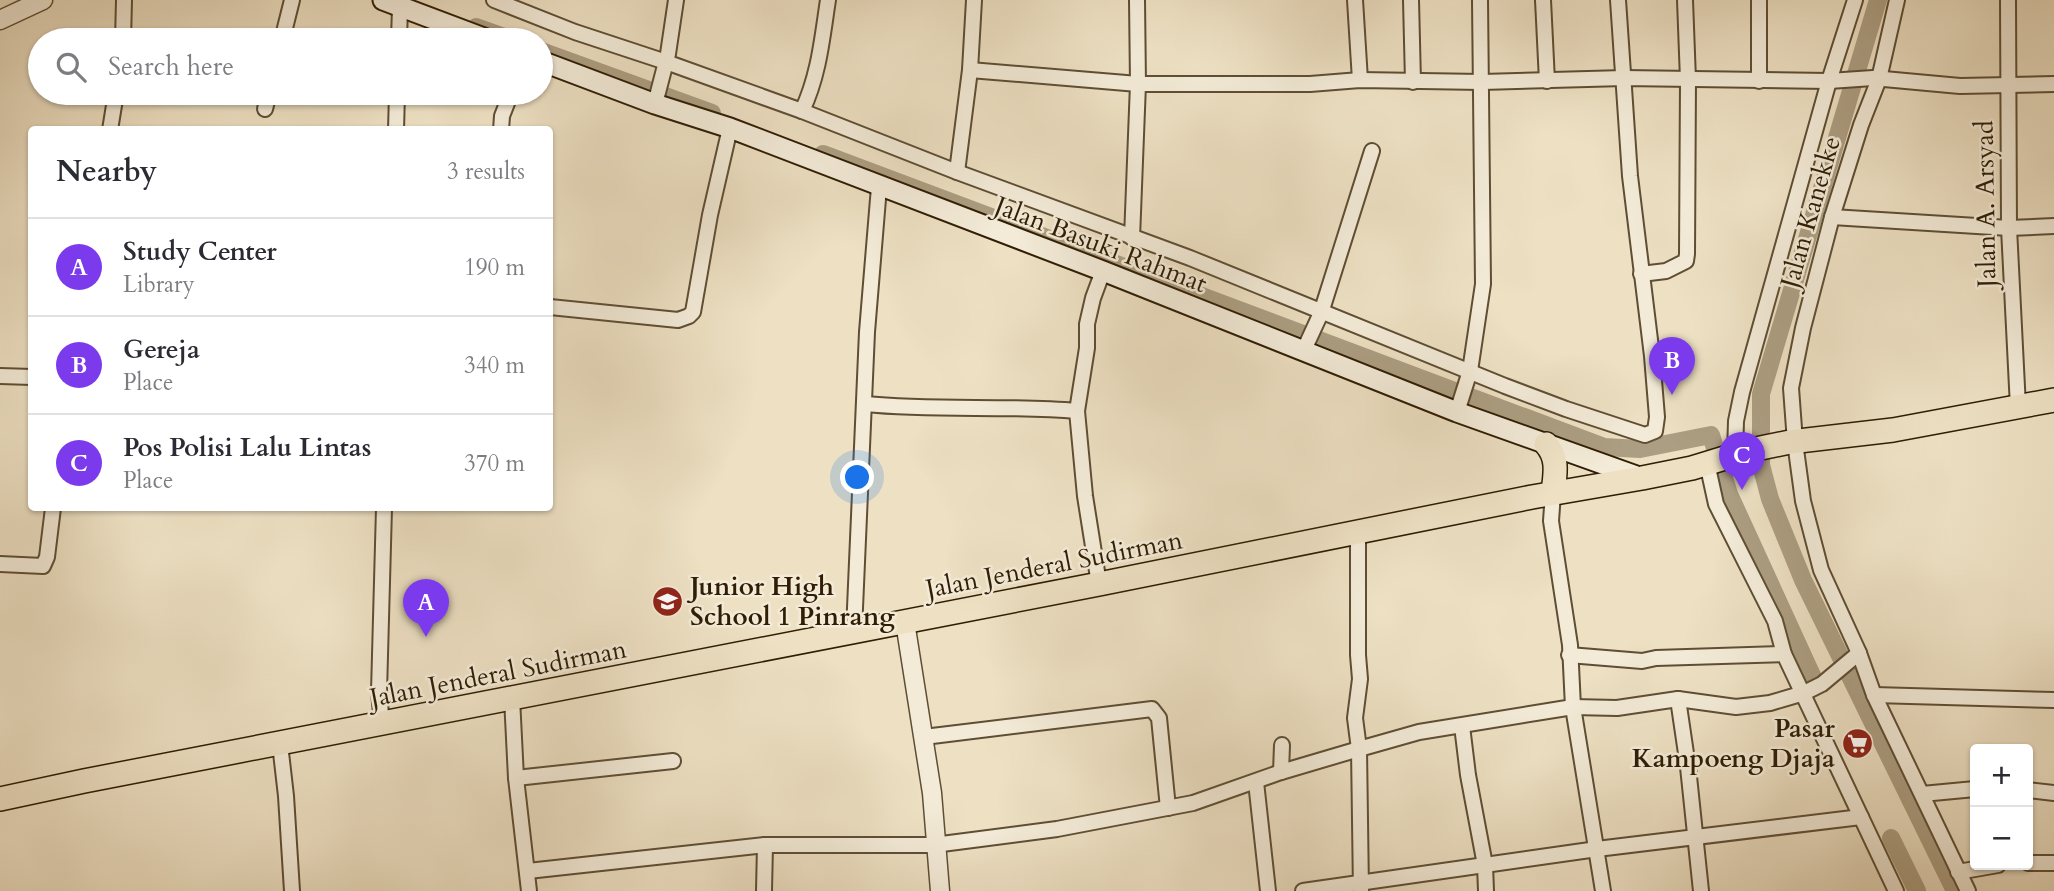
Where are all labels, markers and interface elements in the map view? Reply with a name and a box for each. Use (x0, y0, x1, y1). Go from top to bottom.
search box (28, 28, 553, 105)
icon: search (52, 48, 90, 86)
text: Search here (108, 49, 234, 84)
street label: Jalan A. Arsyad (1967, 120, 2005, 292)
street label: Jalan Kanekke (1771, 132, 1849, 296)
text: Nearby (56, 151, 157, 192)
text: 3 results (447, 156, 525, 187)
street label: Jalan Basuki Rahmat (986, 186, 1212, 301)
text: Study Center (123, 234, 277, 269)
text: A (70, 252, 88, 283)
text: 190 m (464, 252, 525, 283)
text: Library (123, 269, 195, 300)
text: Gereja (123, 332, 200, 367)
pin: B (1649, 337, 1695, 395)
text: B (71, 350, 87, 381)
text: 340 m (464, 350, 525, 381)
text: Place (123, 367, 173, 398)
text: Pos Polisi Lalu Lintas (123, 430, 371, 465)
pin: C (1719, 432, 1765, 490)
text: C (70, 448, 88, 479)
text: 370 m (464, 448, 525, 479)
your location (840, 460, 874, 494)
text: Place (123, 465, 173, 496)
street label: Jalan Jenderal Sudirman (919, 522, 1186, 607)
place label: Junior High School 1 Pinrang (686, 569, 895, 634)
pin: A (403, 579, 449, 637)
school or university icon: Junior High School 1 Pinrang (650, 584, 684, 618)
street label: Jalan Jenderal Sudirman (363, 631, 630, 716)
place label: Pasar Kampoeng Djaja (1632, 711, 1836, 776)
supermarket icon: Pasar Kampoeng Djaja (1841, 726, 1875, 760)
map controls (1970, 744, 2033, 870)
button: + (1970, 744, 2033, 807)
button: − (1970, 807, 2033, 870)

